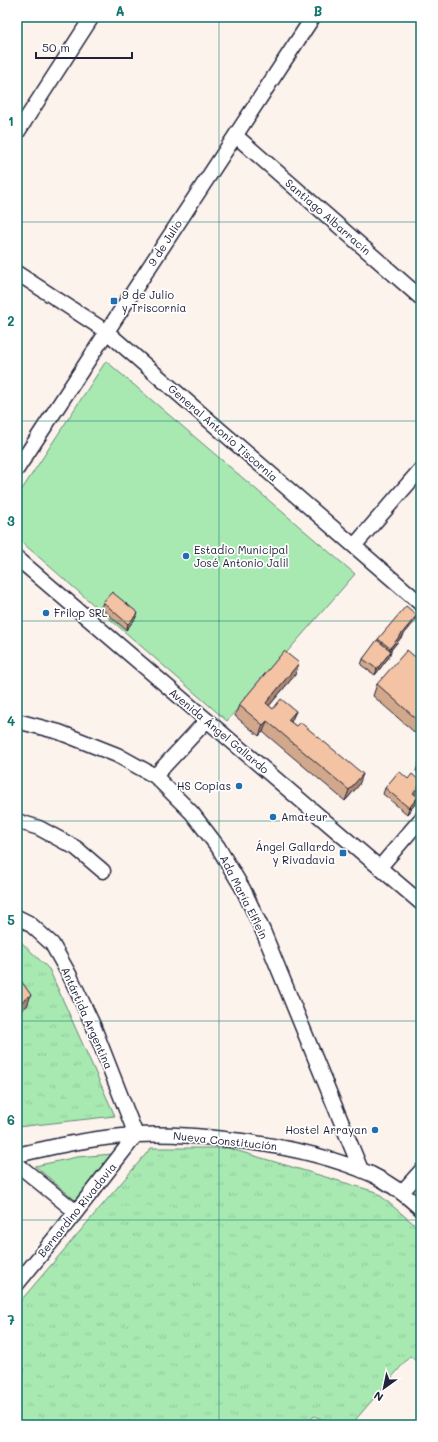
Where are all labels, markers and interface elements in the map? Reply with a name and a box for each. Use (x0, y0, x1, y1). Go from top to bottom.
text: A (115, 2, 125, 19)
text: B (314, 2, 323, 19)
scale bar (36, 34, 132, 60)
text: 50 m (42, 39, 70, 55)
text: 1 (8, 112, 14, 129)
street label: Santiago Albarracín (282, 175, 374, 258)
street label: 9 de Julio (144, 216, 185, 269)
place label: 9 de Julio y Triscornia (122, 287, 187, 315)
marker: 9 de Julio y Triscornia (109, 296, 119, 306)
text: 2 (7, 312, 15, 329)
street label: General Antonio Tiscornia (165, 381, 281, 485)
text: 3 (7, 512, 15, 529)
place label: Estadio Municipal José Antonio Jalil (194, 542, 289, 570)
marker: Estadio Municipal José Antonio Jalil (181, 551, 191, 561)
place label: Frilop SRL (54, 605, 108, 620)
marker: Frilop SRL (41, 608, 51, 618)
street label: Avenida Ángel Gallardo (166, 685, 273, 777)
text: 4 (7, 712, 15, 729)
place label: HS Copias (177, 778, 231, 793)
marker: HS Copias (234, 781, 244, 791)
place label: Amateur (281, 809, 327, 824)
marker: Amateur (268, 812, 278, 822)
place label: Ángel Gallardo y Rivadavia (255, 839, 335, 867)
marker: Ángel Gallardo y Rivadavia (338, 848, 348, 858)
street label: Ada María Elflein (217, 852, 272, 941)
text: 5 (7, 911, 15, 928)
street label: Antártida Argentina (58, 964, 117, 1071)
text: 6 (7, 1111, 15, 1128)
place label: Hostel Arrayan (285, 1122, 367, 1137)
marker: Hostel Arrayan (370, 1125, 380, 1135)
street label: Nueva Constitución (172, 1128, 278, 1153)
street label: Bernardino Rivadavia (34, 1159, 119, 1260)
text: 7 (7, 1311, 15, 1328)
north arrow (364, 1368, 404, 1408)
text: N (371, 1388, 386, 1405)

